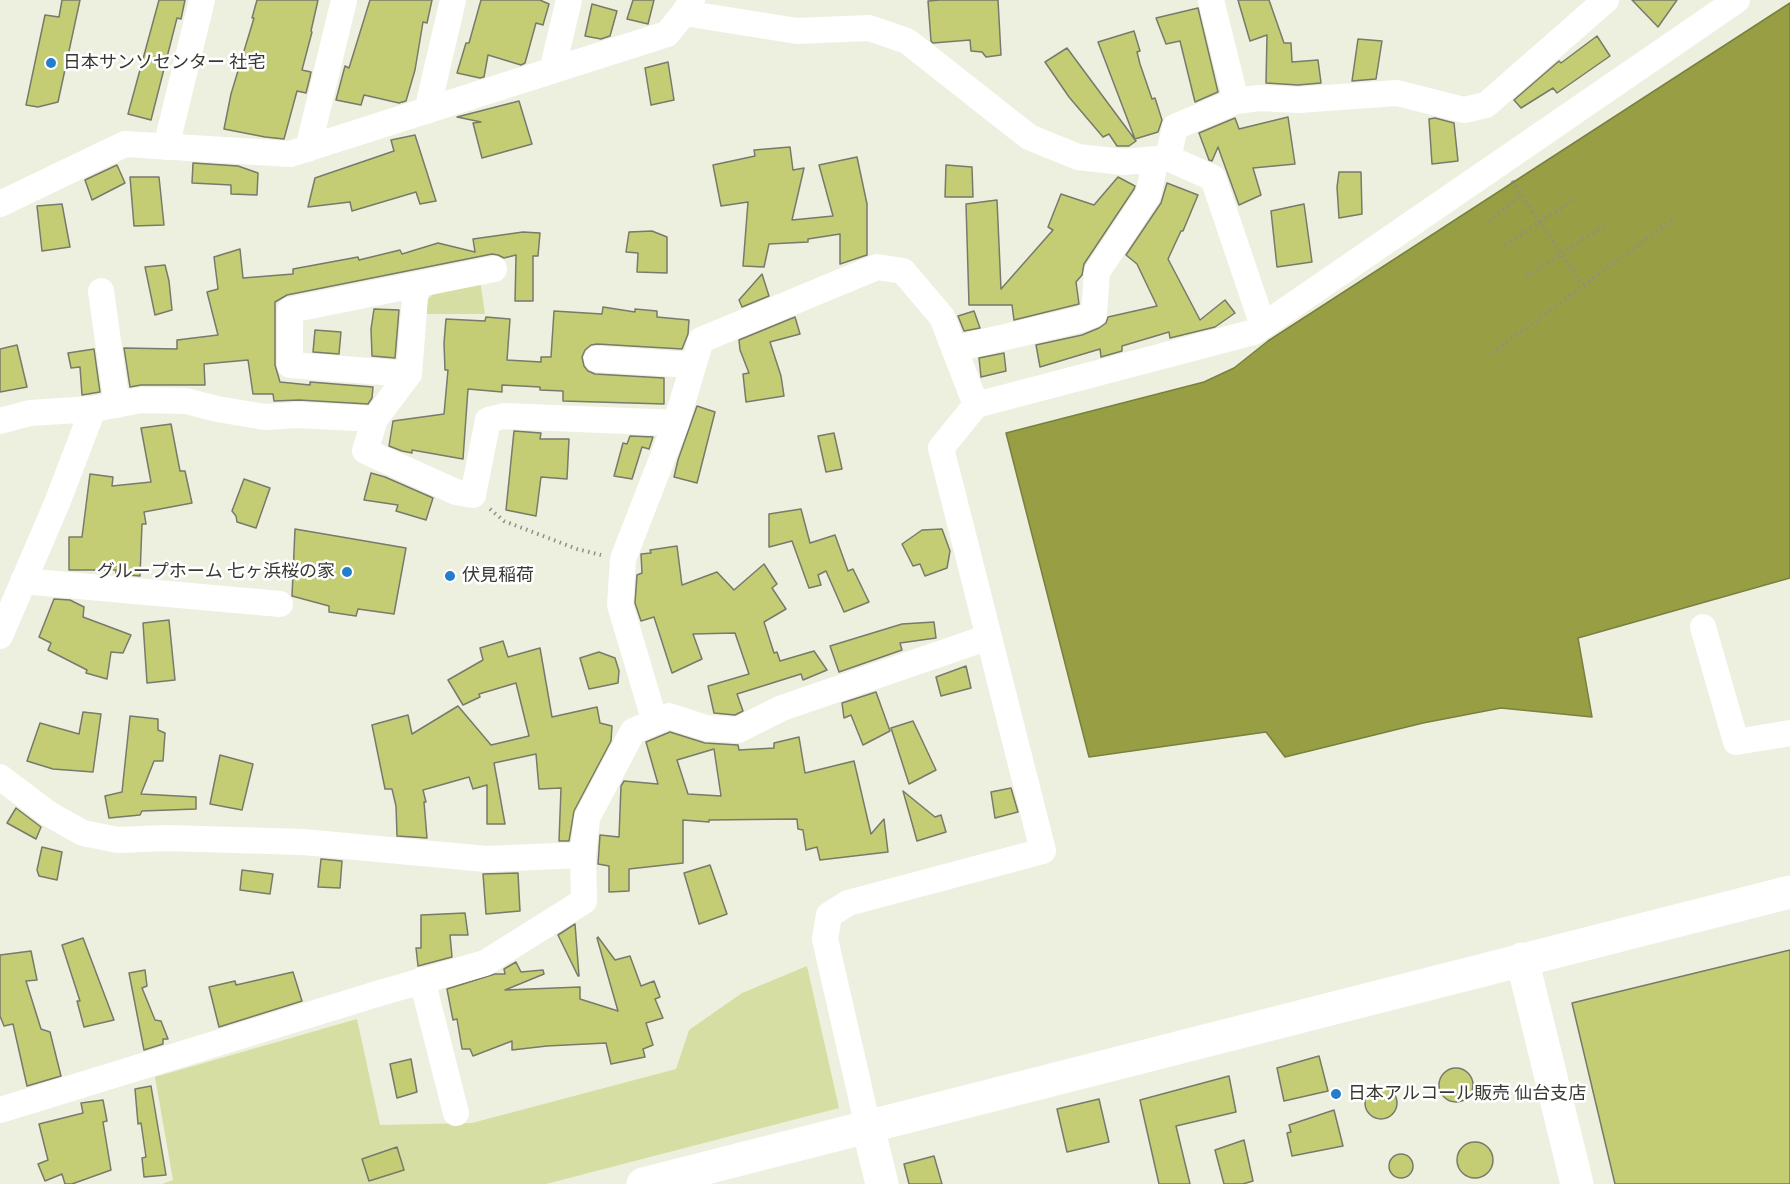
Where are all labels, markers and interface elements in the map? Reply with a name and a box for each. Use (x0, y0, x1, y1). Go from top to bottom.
place label: 日本サンソセンター 社宅 (63, 52, 265, 74)
marker: 日本サンソセンター 社宅 (44, 56, 58, 70)
place label: グループホーム 七ヶ浜桜の家 (97, 561, 335, 583)
marker: グループホーム 七ヶ浜桜の家 (340, 565, 354, 579)
place label: 伏見稲荷 (462, 565, 534, 587)
marker: 伏見稲荷 (443, 569, 457, 583)
place label: 日本アルコール販売 仙台支店 (1348, 1083, 1586, 1105)
marker: 日本アルコール販売 仙台支店 (1329, 1087, 1343, 1101)

